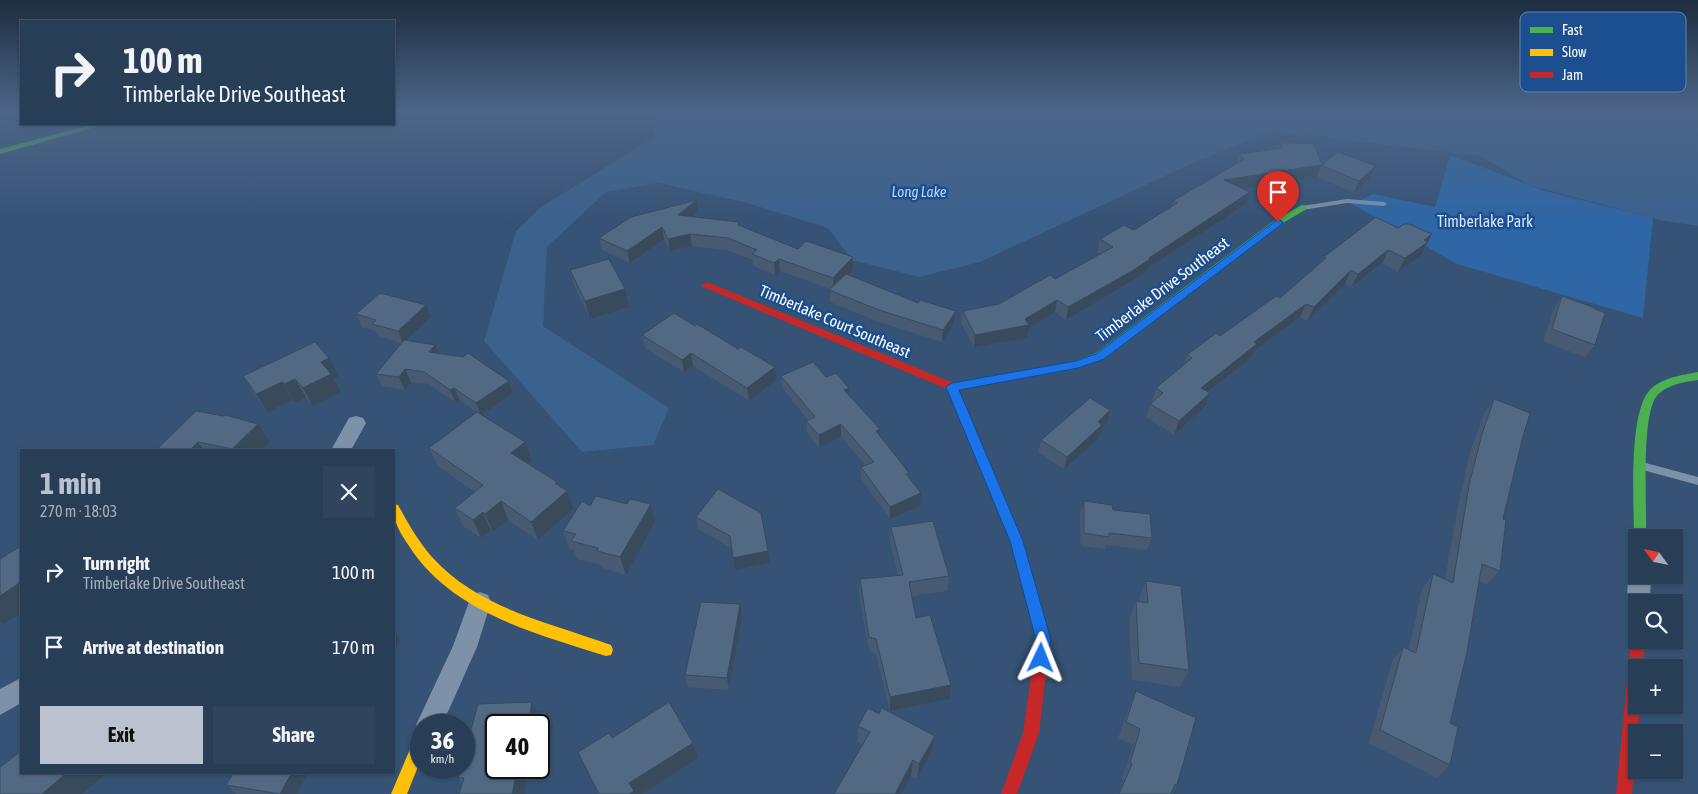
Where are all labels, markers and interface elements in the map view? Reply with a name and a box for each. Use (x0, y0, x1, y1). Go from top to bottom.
legend (1520, 12, 1686, 92)
text: Fast (1562, 22, 1583, 38)
icon: right (40, 40, 105, 105)
text: 100 m (123, 40, 202, 80)
text: Slow (1562, 44, 1587, 60)
text: Jam (1562, 67, 1583, 83)
text: Timberlake Drive Southeast (123, 81, 346, 107)
pin (1257, 171, 1299, 222)
icon: arrive (1264, 178, 1292, 206)
water label: Long Lake (891, 183, 947, 200)
park label: Timberlake Park (1437, 212, 1533, 230)
street label: Timberlake Drive Southeast (1092, 233, 1232, 345)
street label: Timberlake Court Southeast (757, 281, 914, 361)
text: 1 min (40, 466, 101, 500)
button: close (323, 466, 375, 518)
text: 270 m · 18:03 (40, 502, 117, 520)
north arrow (1628, 529, 1682, 584)
map controls (1628, 529, 1683, 779)
text: Turn right (83, 552, 150, 574)
icon: right (40, 558, 68, 586)
text: 100 m (332, 561, 375, 583)
text: Timberlake Drive Southeast (83, 574, 245, 592)
button: search (1628, 594, 1683, 649)
position arrow (1014, 631, 1066, 683)
icon: arrive (40, 633, 68, 661)
text: Arrive at destination (83, 636, 224, 658)
text: 170 m (332, 636, 375, 658)
button: + (1628, 659, 1683, 714)
button: Exit (40, 706, 203, 764)
button: Share (213, 706, 375, 764)
speed limit sign: 40 (485, 714, 550, 779)
button: − (1628, 724, 1683, 779)
text: 36 (431, 726, 454, 754)
text: km/h (431, 752, 454, 766)

